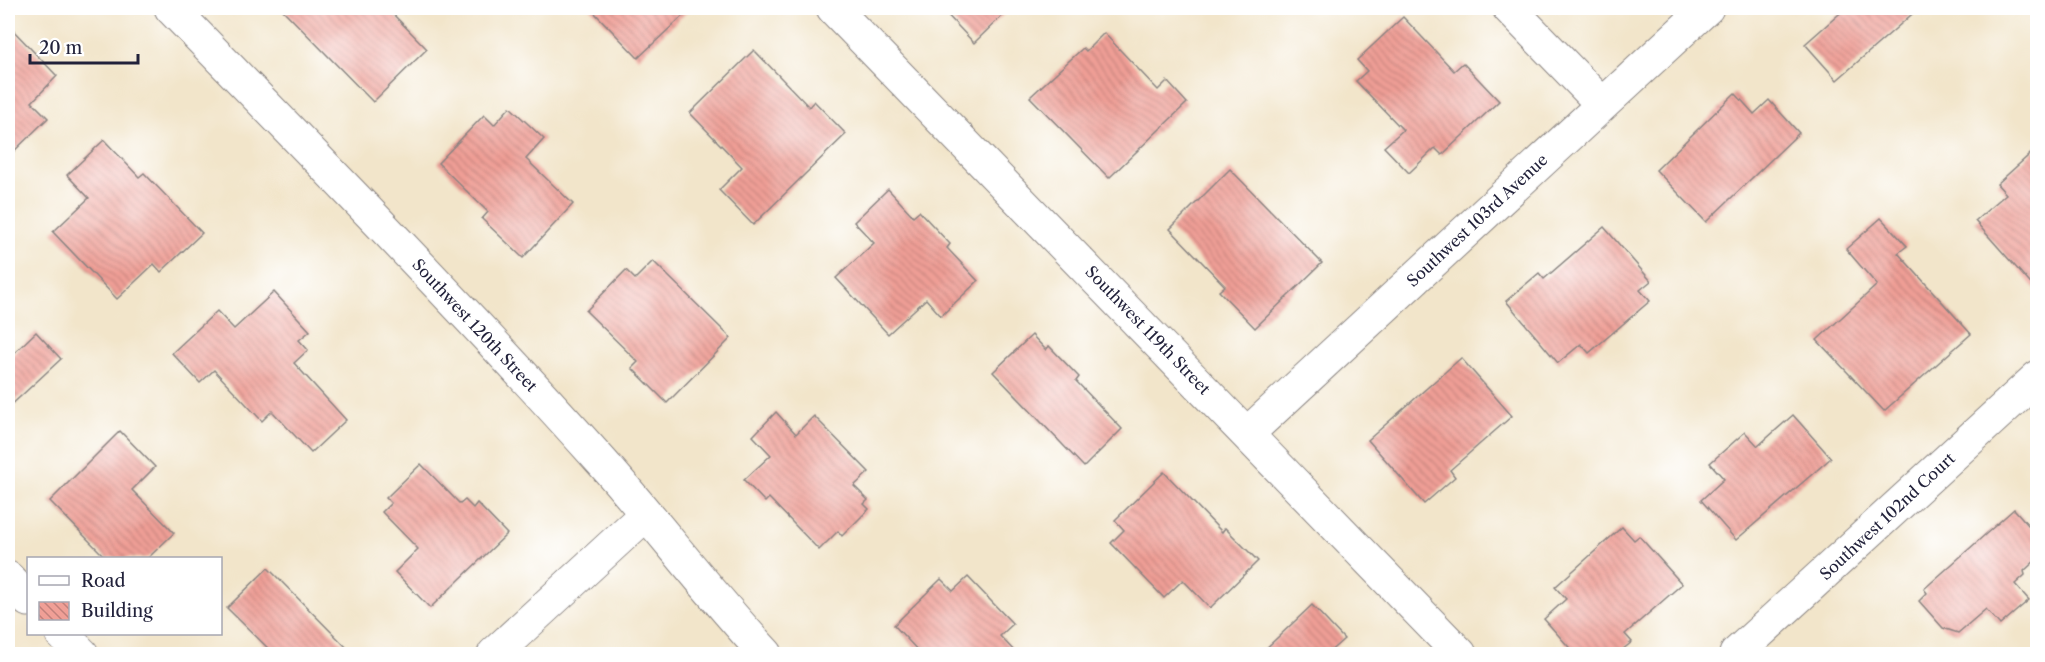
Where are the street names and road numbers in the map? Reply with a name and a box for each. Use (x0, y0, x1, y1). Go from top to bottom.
street label: Southwest 103rd Avenue (1402, 149, 1552, 291)
street label: Southwest 120th Street (408, 254, 542, 396)
street label: Southwest 119th Street (1081, 261, 1215, 399)
street label: Southwest 102nd Court (1815, 448, 1959, 584)

